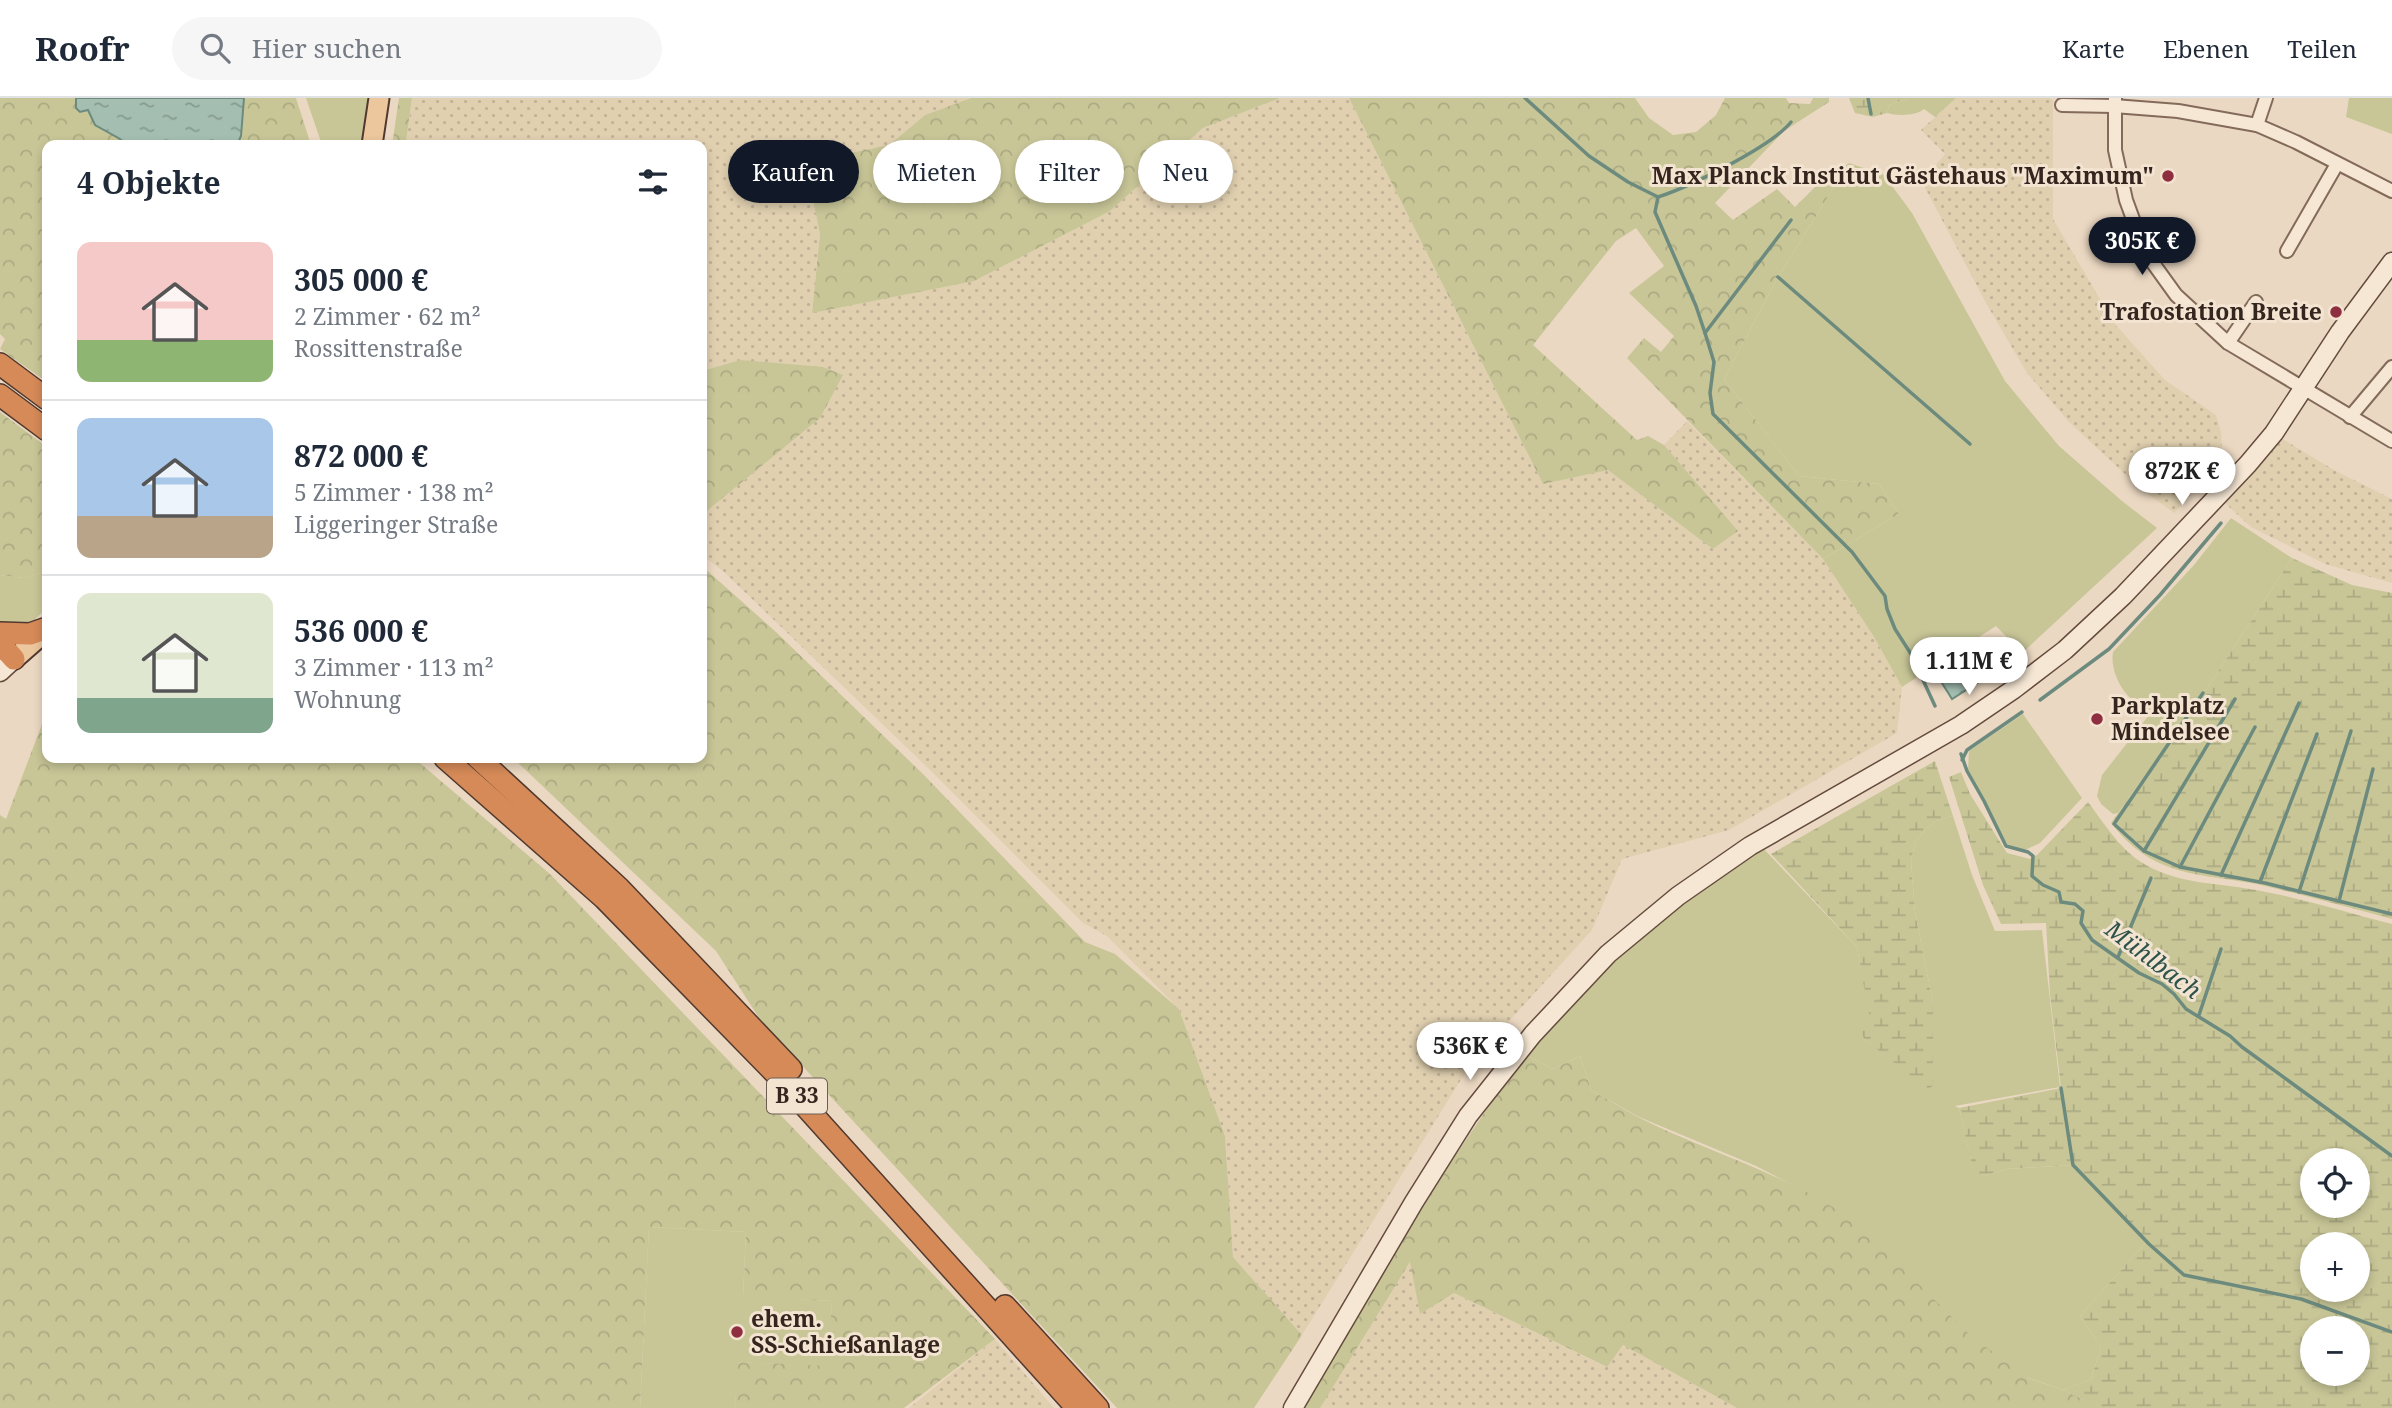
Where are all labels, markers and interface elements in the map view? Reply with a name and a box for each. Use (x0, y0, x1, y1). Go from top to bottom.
search box (172, 17, 662, 80)
text: Roofr (35, 26, 130, 71)
icon: search (196, 29, 234, 67)
text: Hier suchen (252, 30, 402, 66)
text: Karte (2062, 32, 2125, 65)
text: Ebenen (2163, 32, 2249, 65)
text: Teilen (2287, 32, 2357, 65)
chip: Kaufen (728, 140, 859, 203)
chip: Mieten (873, 140, 1001, 203)
chip: Filter (1015, 140, 1124, 203)
chip: Neu (1138, 140, 1233, 203)
place label: Max Planck Institut Gästehaus "Maximum" (1651, 159, 2154, 191)
text: 4 Objekte (77, 162, 221, 203)
icon: filters (634, 163, 672, 201)
marker: Max Planck Institut Gästehaus "Maximum" (2160, 168, 2176, 184)
pin: 305K € (2085, 218, 2199, 277)
text: 305K € (2105, 224, 2179, 256)
text: 305 000 € (294, 259, 428, 300)
icon: home (133, 270, 217, 354)
place label: Trafostation Breite (2100, 295, 2322, 327)
text: 2 Zimmer · 62 m² (294, 300, 481, 332)
marker: Trafostation Breite (2328, 304, 2344, 320)
text: Rossittenstraße (294, 332, 463, 364)
text: 872 000 € (294, 435, 428, 476)
icon: home (133, 446, 217, 530)
pin: 872K € (2125, 448, 2239, 507)
text: 872K € (2145, 454, 2219, 486)
text: 5 Zimmer · 138 m² (294, 476, 494, 508)
text: Liggeringer Straße (294, 508, 498, 540)
text: 536 000 € (294, 610, 428, 651)
icon: home (133, 621, 217, 705)
pin: 1.11M € (1904, 638, 2034, 697)
text: 1.11M € (1926, 644, 2012, 676)
text: 3 Zimmer · 113 m² (294, 651, 494, 683)
text: Wohnung (294, 683, 401, 715)
place label: Parkplatz Mindelsee (2111, 689, 2230, 747)
marker: Parkplatz Mindelsee (2089, 711, 2105, 727)
water label: Mühlbach (2098, 911, 2209, 1006)
pin: 536K € (1413, 1023, 1527, 1082)
text: 536K € (1433, 1029, 1507, 1061)
road number: B 33 (767, 1079, 827, 1114)
map controls (2300, 1148, 2370, 1386)
button: locate (2300, 1148, 2370, 1218)
button: + (2300, 1232, 2370, 1302)
place label: ehem. SS-Schießanlage (751, 1302, 940, 1360)
button: − (2300, 1316, 2370, 1386)
marker: ehem. SS-Schießanlage (729, 1324, 745, 1340)

